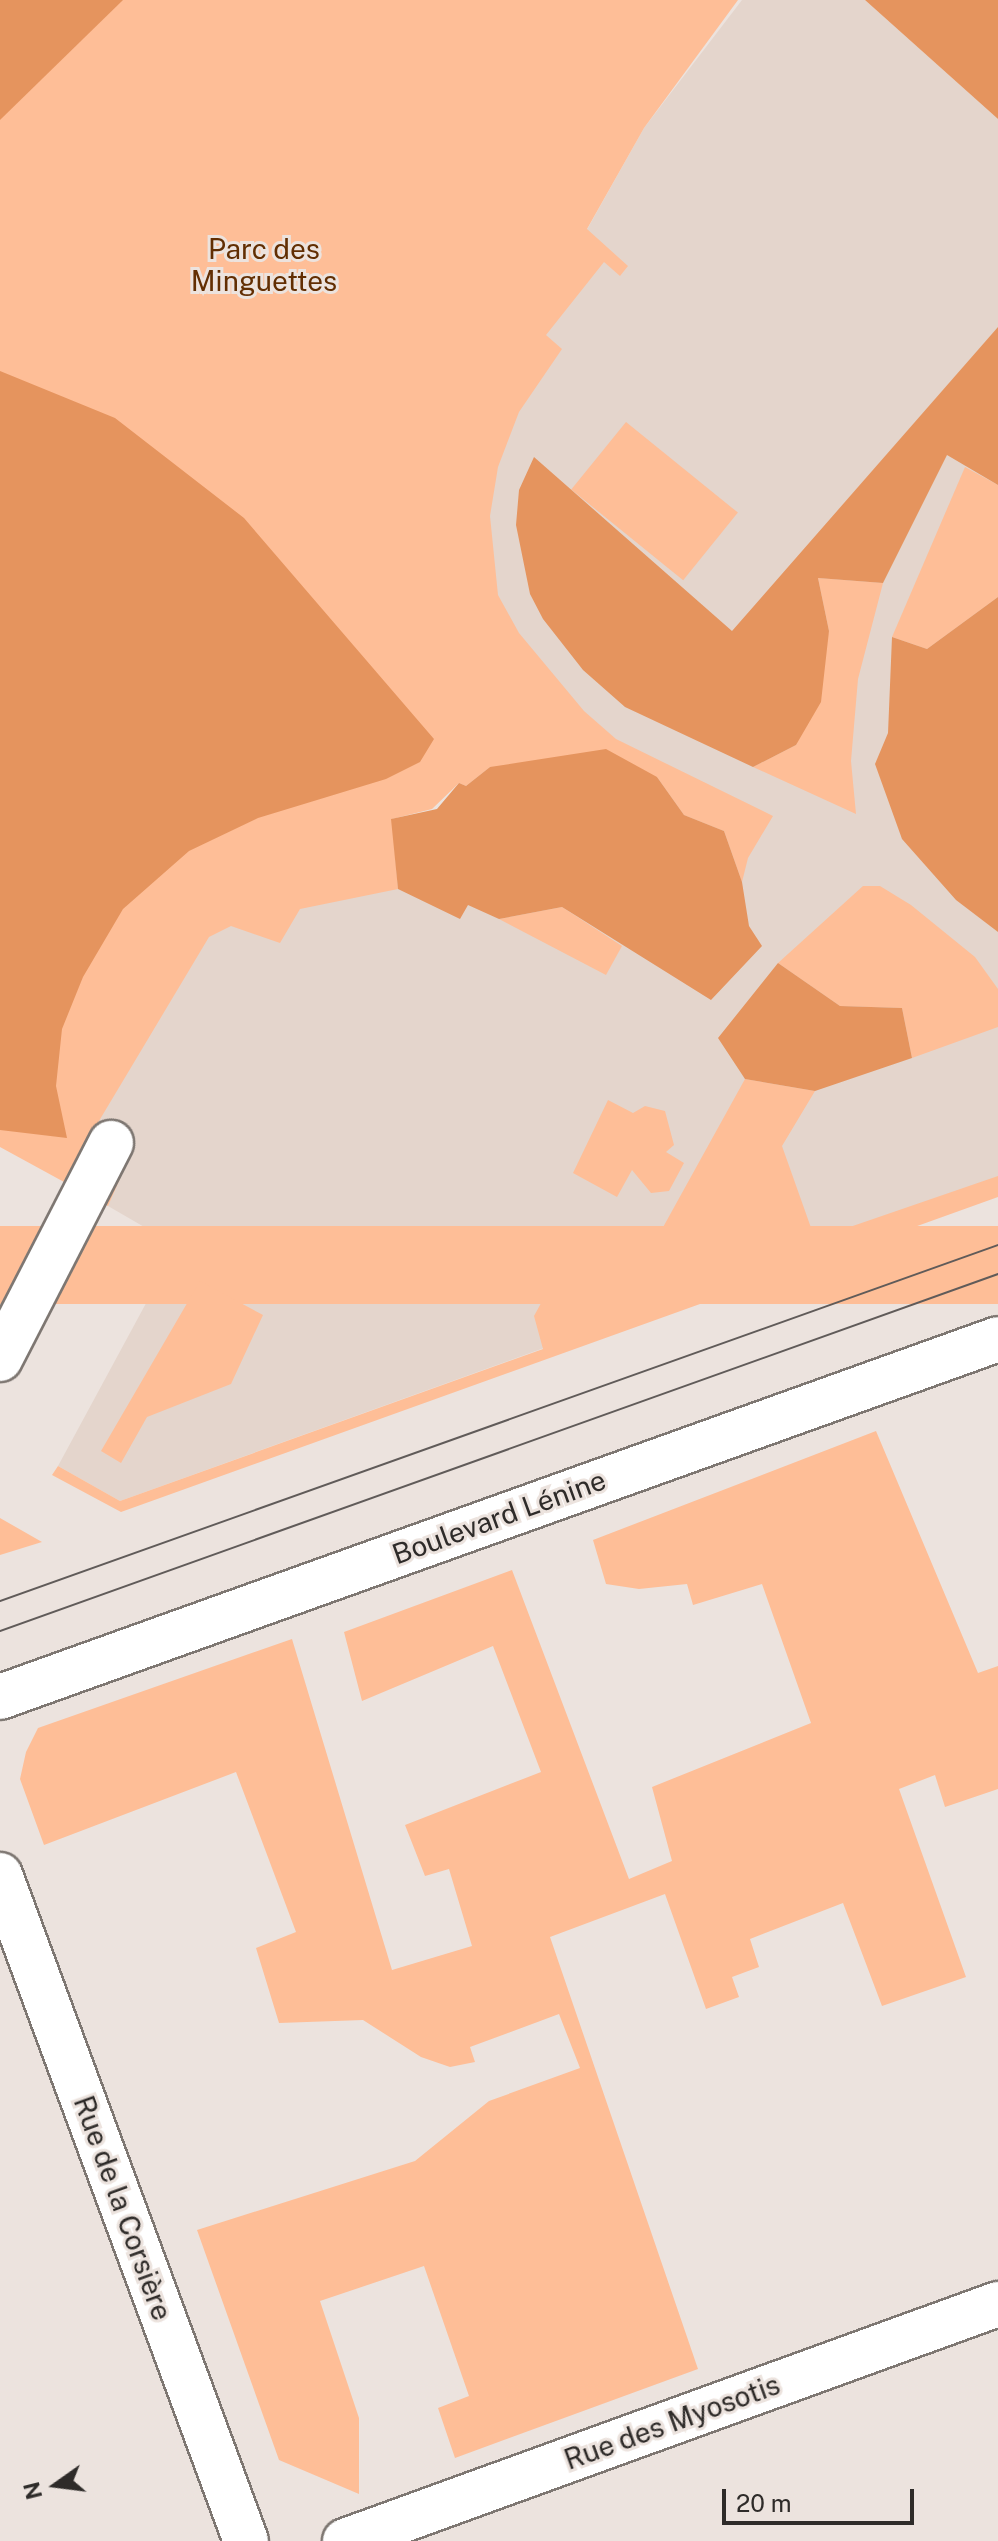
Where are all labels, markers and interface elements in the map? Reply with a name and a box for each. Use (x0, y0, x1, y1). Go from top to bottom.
park label: Parc des Minguettes (191, 232, 337, 298)
street label: Boulevard Lénine (388, 1463, 610, 1571)
street label: Rue de la Corsière (67, 2091, 179, 2325)
street label: Rue des Myosotis (559, 2367, 785, 2477)
north arrow (16, 2445, 96, 2525)
scale bar (726, 2473, 918, 2523)
text: N (18, 2479, 47, 2502)
text: 20 m (736, 2489, 792, 2517)

